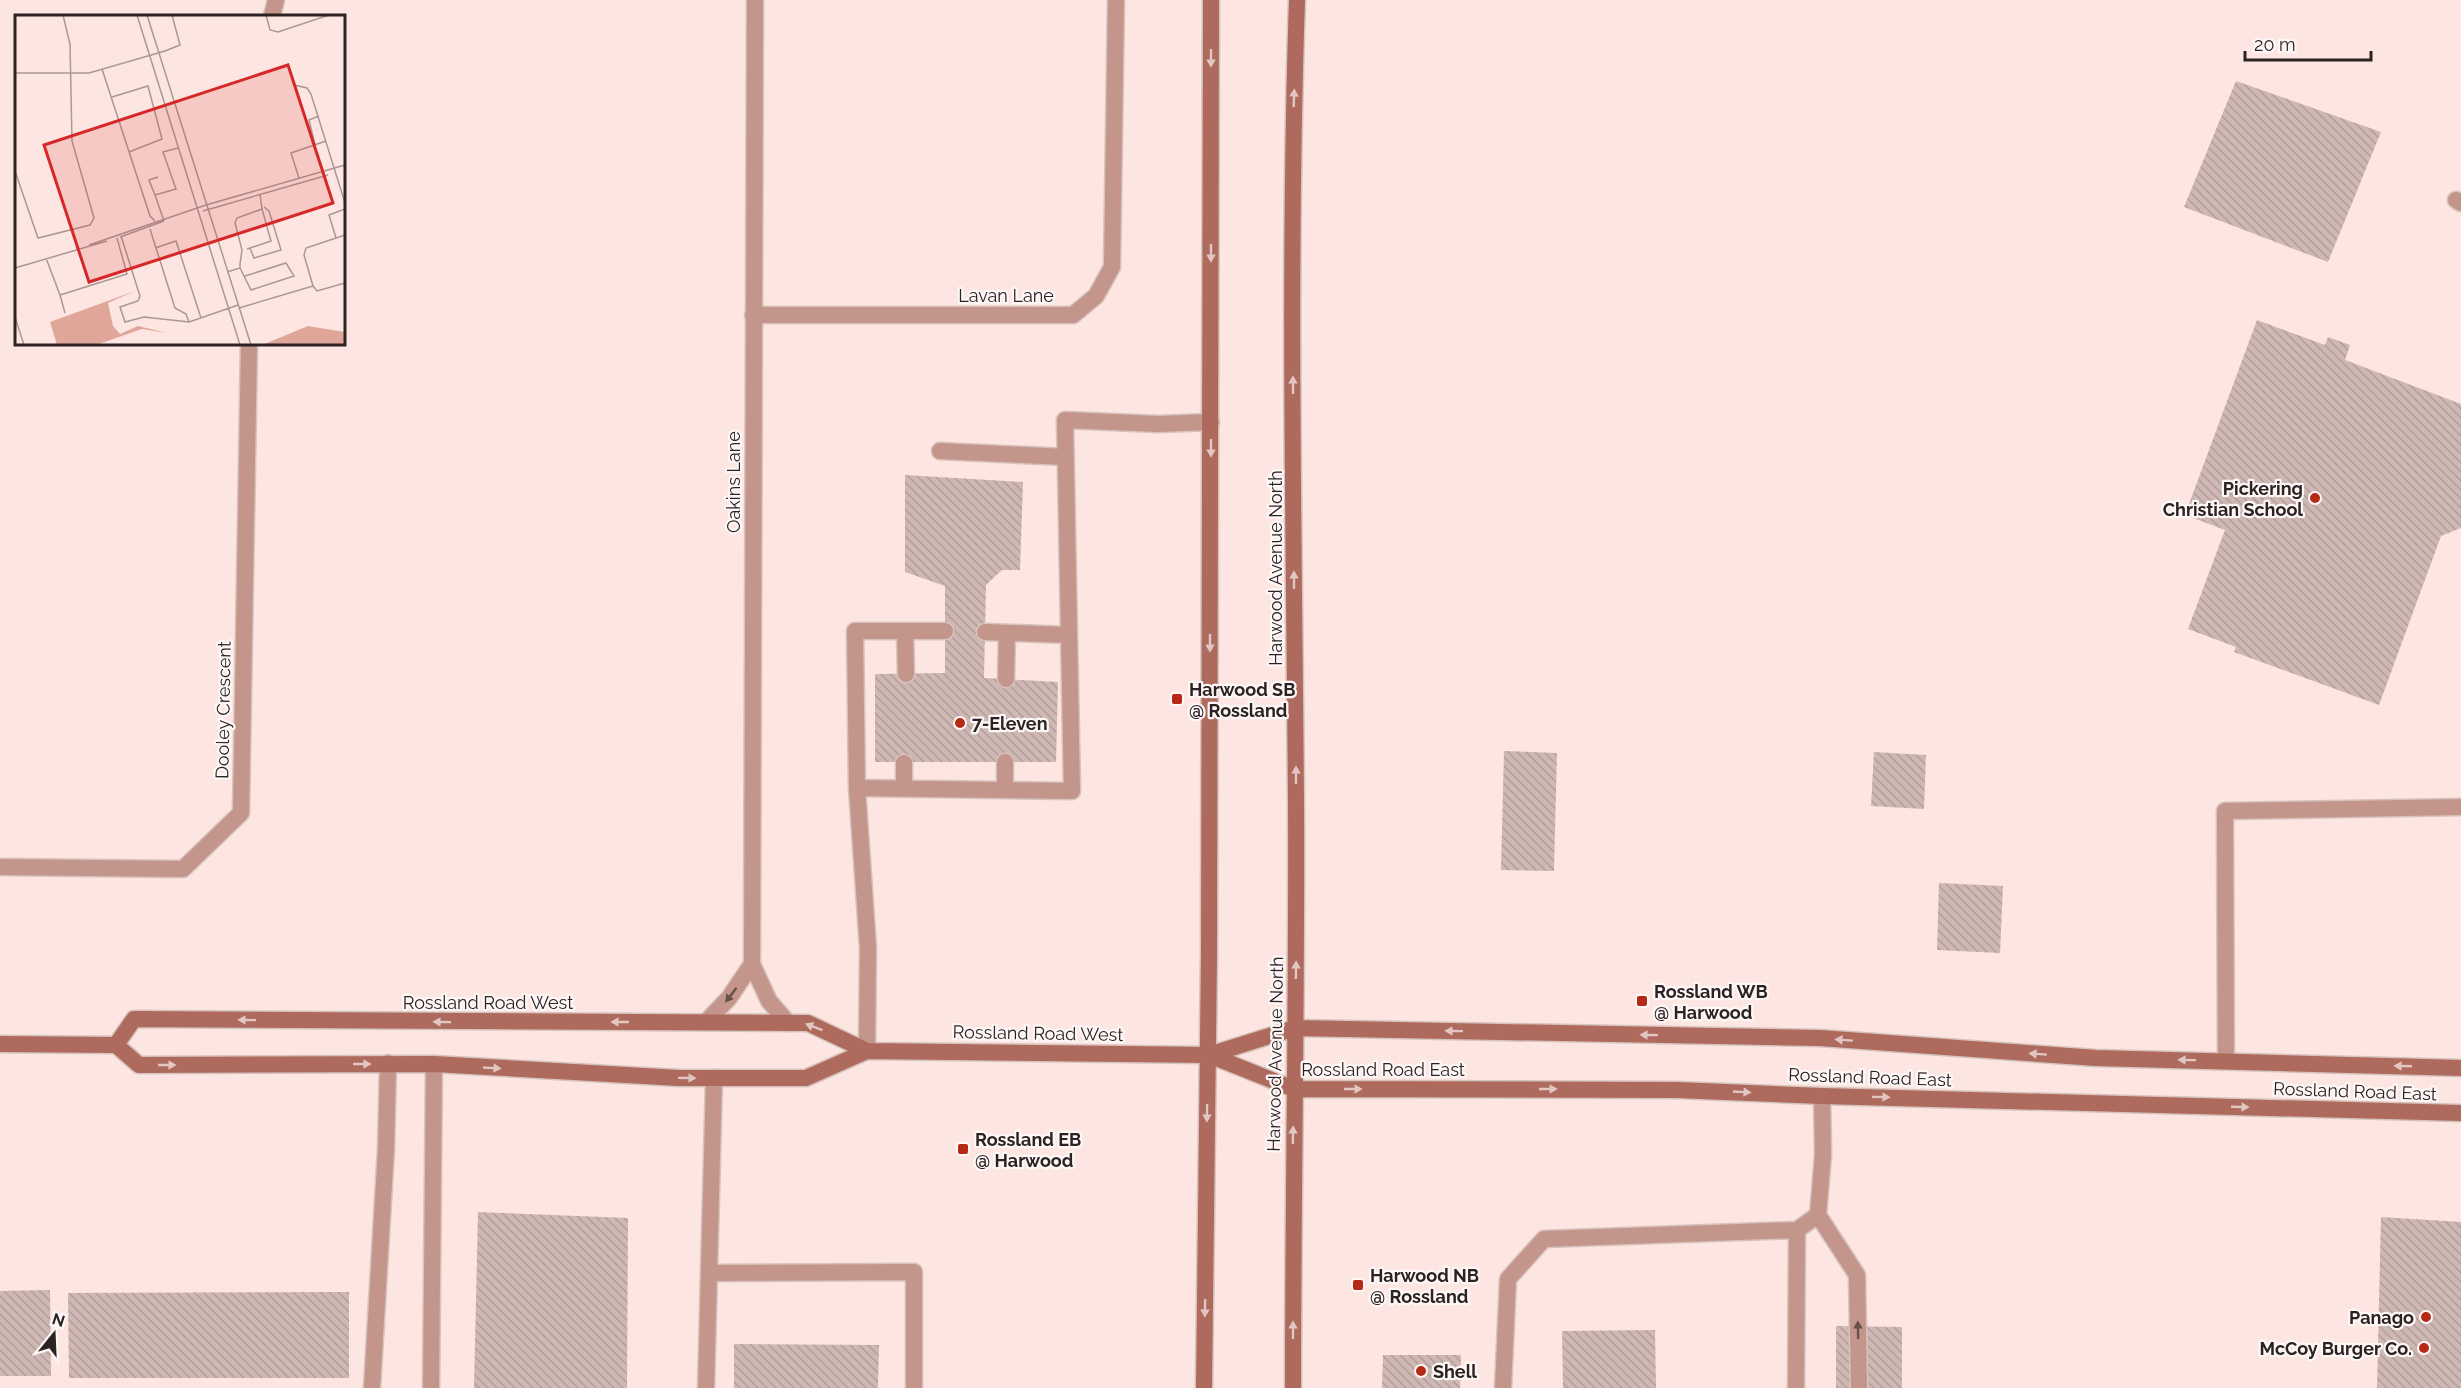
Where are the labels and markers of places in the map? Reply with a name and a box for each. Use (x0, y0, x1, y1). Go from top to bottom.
place label: Pickering Christian School (2163, 478, 2303, 520)
marker: Pickering Christian School (2308, 491, 2322, 505)
place label: Harwood SB @ Rossland (1189, 679, 1295, 721)
marker: Harwood SB @ Rossland (1170, 692, 1184, 706)
place label: 7-Eleven (972, 713, 1048, 734)
marker: 7-Eleven (953, 716, 967, 730)
place label: Rossland WB @ Harwood (1654, 981, 1768, 1023)
marker: Rossland WB @ Harwood (1635, 994, 1649, 1008)
place label: Rossland EB @ Harwood (975, 1129, 1081, 1171)
marker: Rossland EB @ Harwood (956, 1142, 970, 1156)
place label: Harwood NB @ Rossland (1370, 1265, 1479, 1307)
marker: Harwood NB @ Rossland (1351, 1278, 1365, 1292)
place label: Panago (2349, 1307, 2414, 1328)
marker: Panago (2419, 1310, 2433, 1324)
place label: McCoy Burger Co. (2260, 1338, 2412, 1359)
marker: McCoy Burger Co. (2417, 1341, 2431, 1355)
place label: Shell (1433, 1361, 1477, 1382)
marker: Shell (1414, 1364, 1428, 1378)

